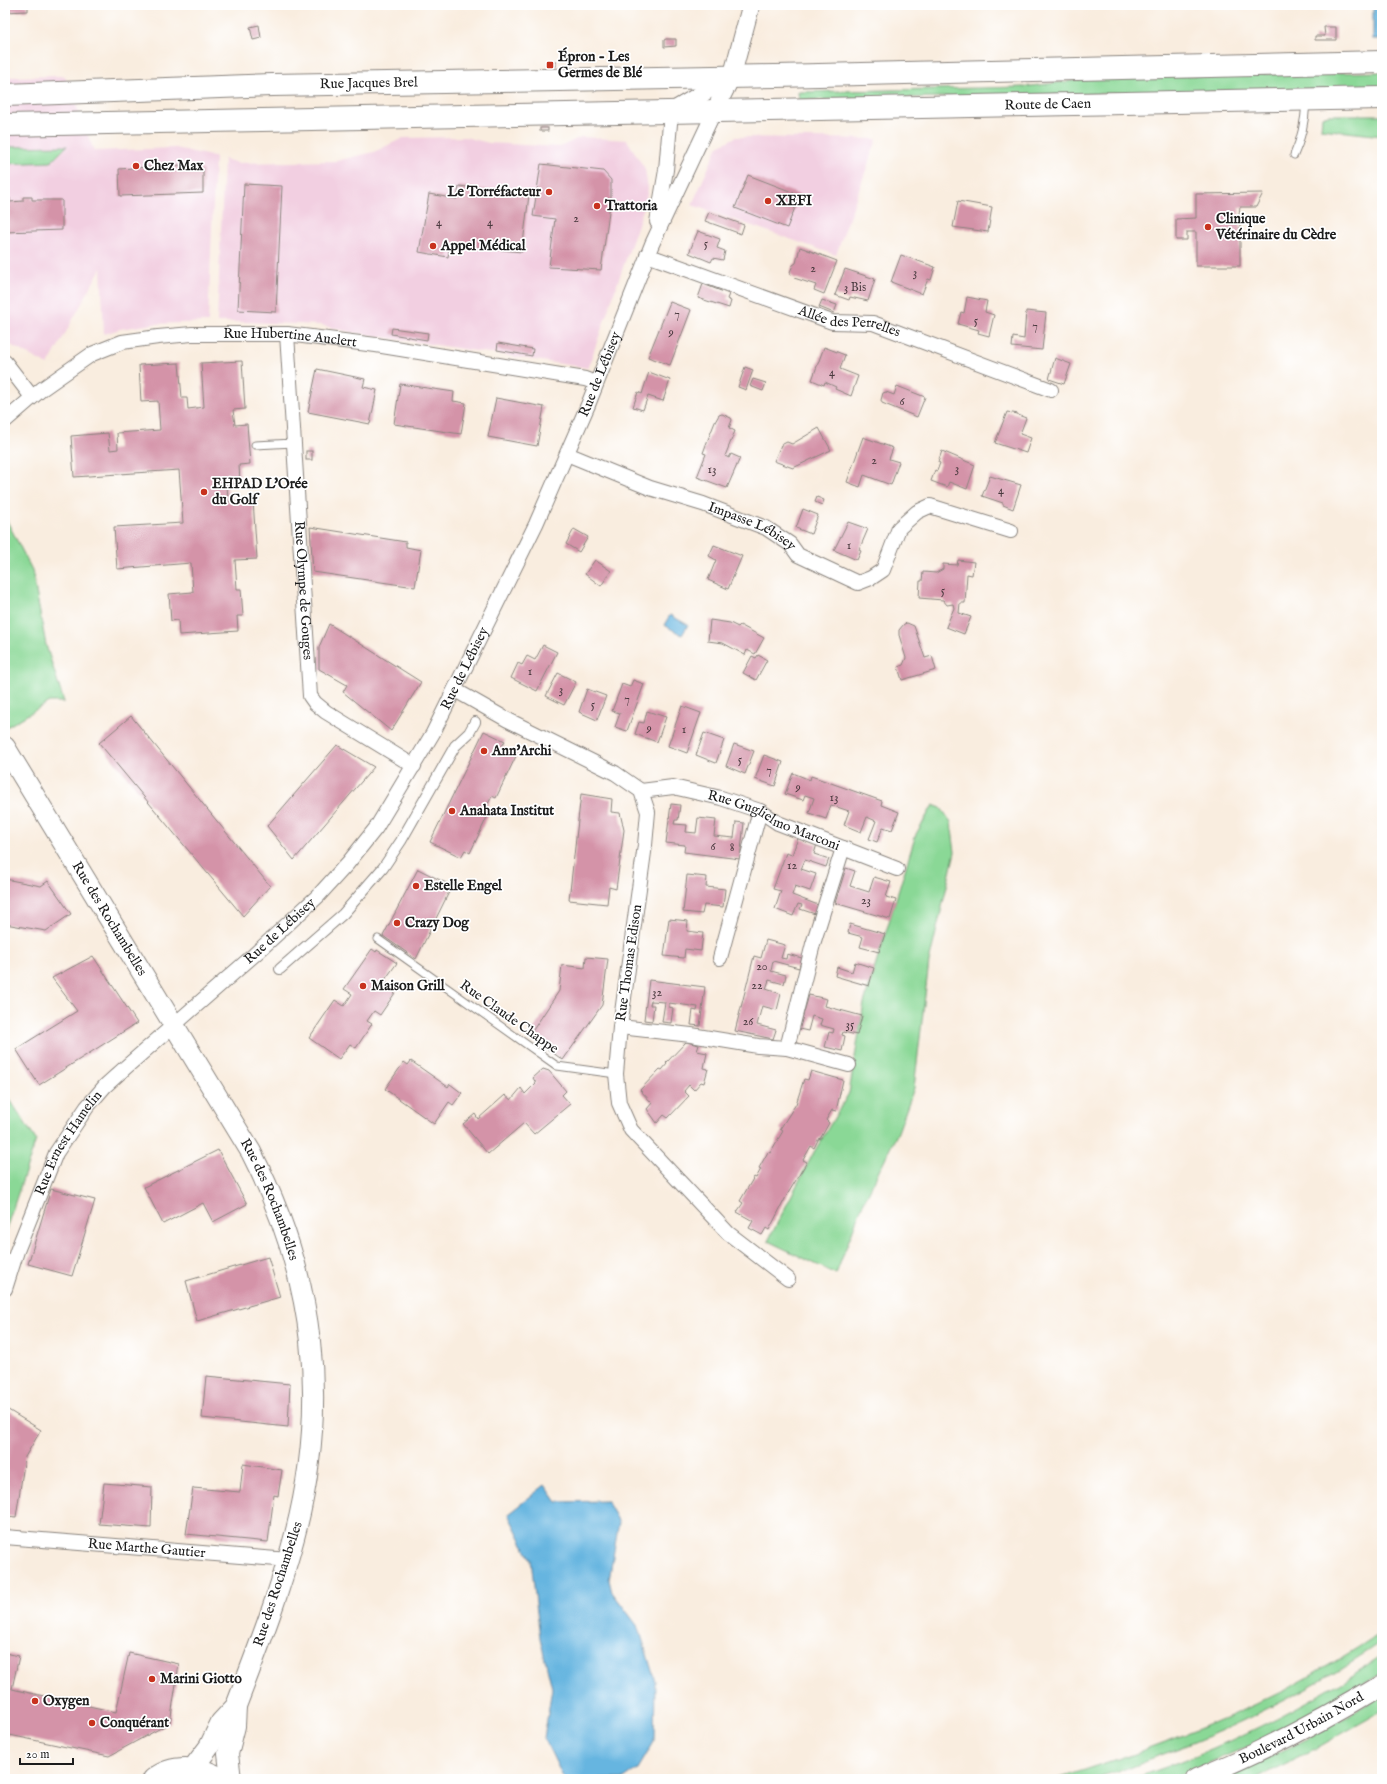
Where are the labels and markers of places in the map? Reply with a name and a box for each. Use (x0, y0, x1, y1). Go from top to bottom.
place label: Épron - Les Germes de Blé (558, 47, 643, 82)
marker: Épron - Les Germes de Blé (545, 60, 555, 70)
place label: Chez Max (144, 157, 204, 175)
marker: Chez Max (131, 161, 141, 171)
place label: Le Torréfacteur (448, 183, 542, 201)
marker: Le Torréfacteur (544, 187, 554, 197)
place label: XEFI (775, 192, 812, 210)
marker: XEFI (763, 196, 773, 206)
place label: Trattoria (604, 197, 658, 215)
marker: Trattoria (592, 201, 602, 211)
place label: Clinique Vétérinaire du Cèdre (1215, 210, 1337, 244)
marker: Clinique Vétérinaire du Cèdre (1203, 222, 1213, 232)
place label: Appel Médical (440, 237, 527, 255)
marker: Appel Médical (428, 241, 438, 251)
place label: EHPAD L'Orée du Golf (212, 475, 308, 509)
marker: EHPAD L'Orée du Golf (199, 487, 209, 497)
place label: Ann'Archi (491, 742, 552, 760)
marker: Ann'Archi (479, 746, 489, 756)
place label: Anahata Institut (459, 802, 554, 820)
marker: Anahata Institut (447, 806, 457, 816)
place label: Estelle Engel (424, 877, 503, 895)
marker: Estelle Engel (411, 881, 421, 891)
place label: Crazy Dog (405, 914, 470, 932)
marker: Crazy Dog (392, 918, 402, 928)
place label: Maison Grill (371, 977, 446, 995)
marker: Maison Grill (358, 981, 368, 991)
place label: Marini Giotto (160, 1670, 242, 1688)
marker: Marini Giotto (147, 1674, 157, 1684)
place label: Oxygen (43, 1692, 90, 1710)
marker: Oxygen (30, 1696, 40, 1706)
place label: Conquérant (100, 1714, 169, 1732)
marker: Conquérant (87, 1718, 97, 1728)

